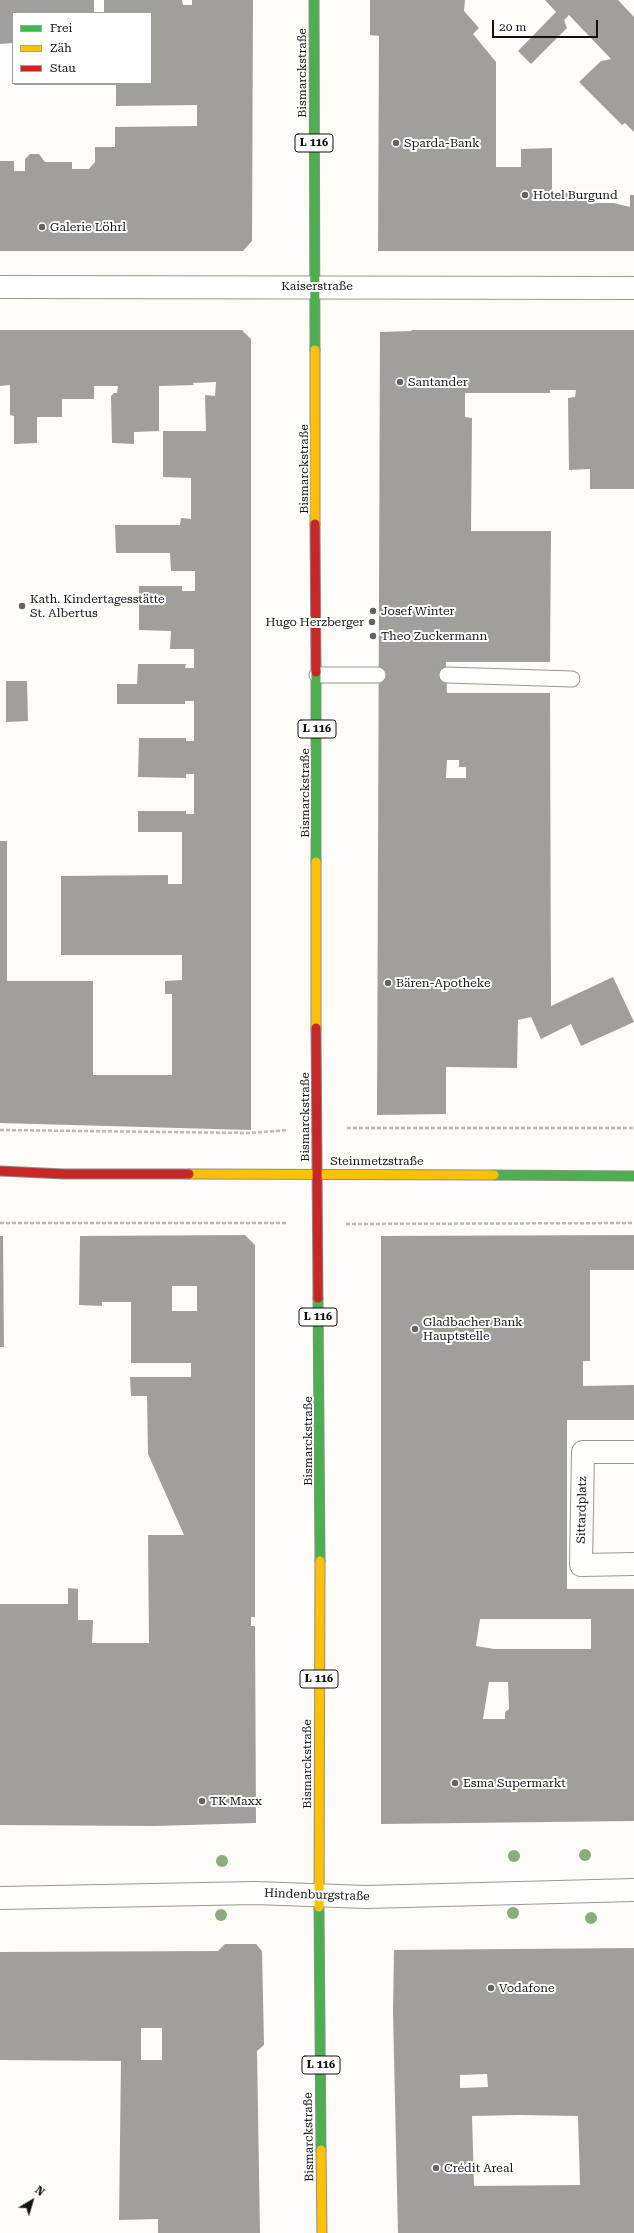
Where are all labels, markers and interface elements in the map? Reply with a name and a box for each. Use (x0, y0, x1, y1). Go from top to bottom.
legend (12, 12, 152, 84)
scale bar (494, 12, 600, 38)
text: 20 m (499, 20, 526, 34)
text: Frei (50, 21, 72, 35)
street label: Bismarckstraße (295, 28, 309, 118)
text: Zäh (50, 41, 72, 55)
text: Stau (50, 61, 76, 75)
road number: L 116 (295, 134, 333, 152)
place label: Sparda-Bank (404, 136, 480, 150)
marker: Sparda-Bank (391, 138, 401, 148)
place label: Hotel Burgund (533, 188, 618, 202)
marker: Hotel Burgund (520, 190, 530, 200)
place label: Galerie Löhrl (50, 220, 126, 234)
marker: Galerie Löhrl (37, 222, 47, 232)
street label: Kaiserstraße (281, 279, 353, 293)
place label: Santander (408, 375, 468, 389)
marker: Santander (395, 377, 405, 387)
street label: Bismarckstraße (297, 424, 311, 514)
place label: Kath. Kindertagesstätte St. Albertus (30, 592, 165, 620)
marker: Kath. Kindertagesstätte St. Albertus (17, 601, 27, 611)
place label: Josef Winter (381, 604, 454, 618)
marker: Josef Winter (368, 606, 378, 616)
place label: Hugo Herzberger (266, 615, 364, 629)
marker: Hugo Herzberger (367, 617, 377, 627)
place label: Theo Zuckermann (381, 629, 487, 643)
marker: Theo Zuckermann (368, 631, 378, 641)
road number: L 116 (298, 720, 336, 738)
street label: Bismarckstraße (298, 748, 312, 838)
place label: Bären-Apotheke (396, 976, 490, 990)
marker: Bären-Apotheke (383, 978, 393, 988)
street label: Bismarckstraße (298, 1072, 312, 1162)
street label: Steinmetzstraße (330, 1154, 424, 1168)
road number: L 116 (299, 1308, 337, 1326)
place label: Gladbacher Bank Hauptstelle (423, 1315, 523, 1343)
marker: Gladbacher Bank Hauptstelle (410, 1324, 420, 1334)
street label: Bismarckstraße (301, 1396, 315, 1486)
street label: Sittardplatz (574, 1476, 590, 1544)
road number: L 116 (300, 1670, 338, 1688)
street label: Bismarckstraße (300, 1719, 314, 1809)
place label: Esma Supermarkt (463, 1776, 566, 1790)
marker: Esma Supermarkt (450, 1778, 460, 1788)
place label: TK Maxx (210, 1794, 262, 1808)
marker: TK Maxx (197, 1796, 207, 1806)
street label: Hindenburgstraße (264, 1886, 370, 1904)
place label: Vodafone (499, 1981, 555, 1995)
marker: Vodafone (486, 1983, 496, 1993)
road number: L 116 (302, 2056, 340, 2074)
street label: Bismarckstraße (301, 2092, 317, 2182)
place label: Crédit Areal (444, 2161, 513, 2175)
marker: Crédit Areal (431, 2163, 441, 2173)
north arrow (12, 2181, 52, 2221)
text: N (32, 2183, 47, 2199)

